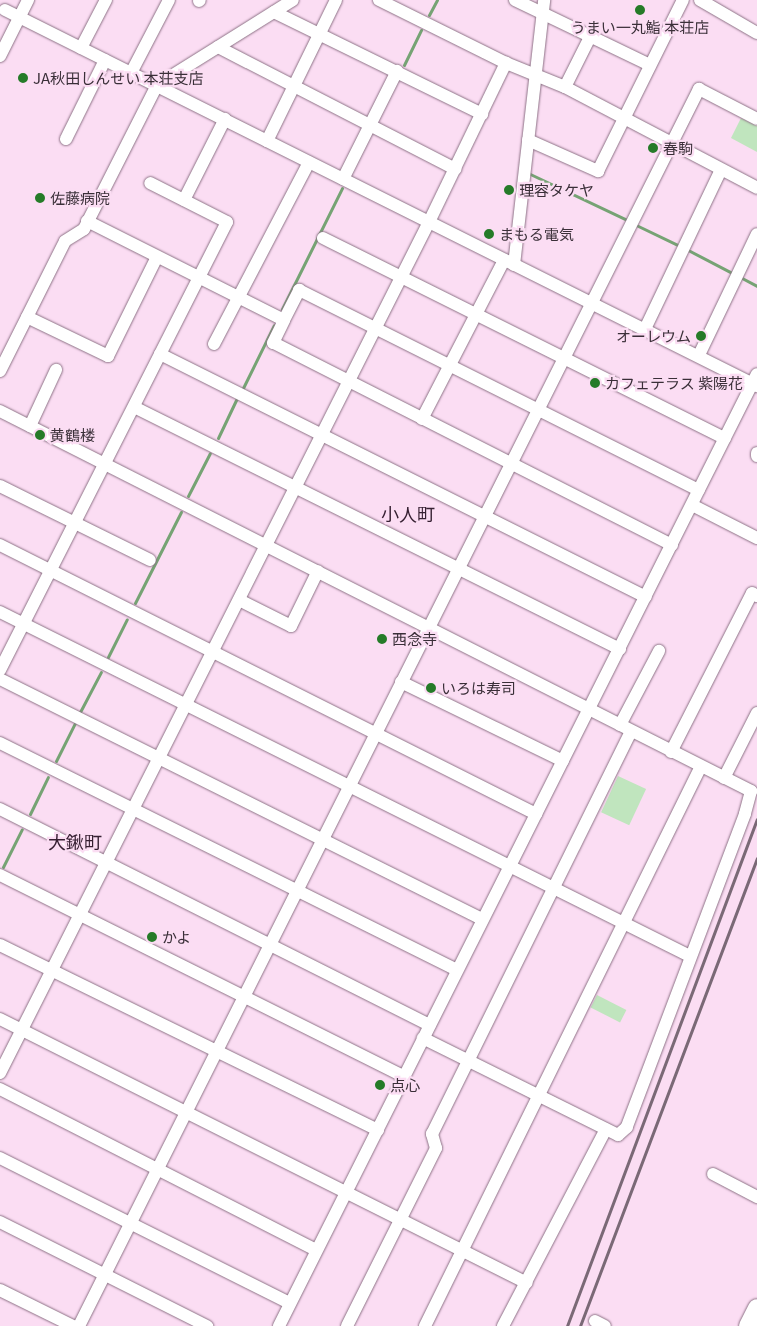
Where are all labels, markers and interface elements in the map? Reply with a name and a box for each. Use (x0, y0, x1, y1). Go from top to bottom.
marker: うまい一丸鮨 本荘店 (634, 4, 646, 16)
place label: うまい一丸鮨 本荘店 (571, 18, 709, 36)
place label: JA秋田しんせい 本荘支店 (33, 69, 204, 87)
marker: JA秋田しんせい 本荘支店 (17, 72, 29, 84)
place label: 春駒 (663, 139, 693, 157)
marker: 春駒 (647, 142, 659, 154)
place label: 理容タケヤ (519, 181, 594, 199)
marker: 理容タケヤ (503, 184, 515, 196)
place label: 佐藤病院 (50, 189, 110, 207)
marker: 佐藤病院 (34, 192, 46, 204)
place label: まもる電気 (499, 225, 574, 243)
marker: まもる電気 (483, 228, 495, 240)
place label: オーレウム (616, 327, 691, 345)
marker: オーレウム (695, 330, 707, 342)
place label: カフェテラス 紫陽花 (605, 374, 743, 392)
marker: カフェテラス 紫陽花 (589, 377, 601, 389)
place label: 黄鶴楼 (50, 426, 95, 444)
marker: 黄鶴楼 (34, 429, 46, 441)
district label: 小人町 (381, 502, 435, 524)
place label: 西念寺 (392, 630, 437, 648)
marker: 西念寺 (376, 633, 388, 645)
place label: いろは寿司 (441, 679, 516, 697)
marker: いろは寿司 (425, 682, 437, 694)
district label: 大鍬町 (48, 830, 102, 852)
place label: かよ (162, 928, 192, 946)
marker: かよ (146, 931, 158, 943)
place label: 点心 (390, 1076, 420, 1094)
marker: 点心 (374, 1079, 386, 1091)

